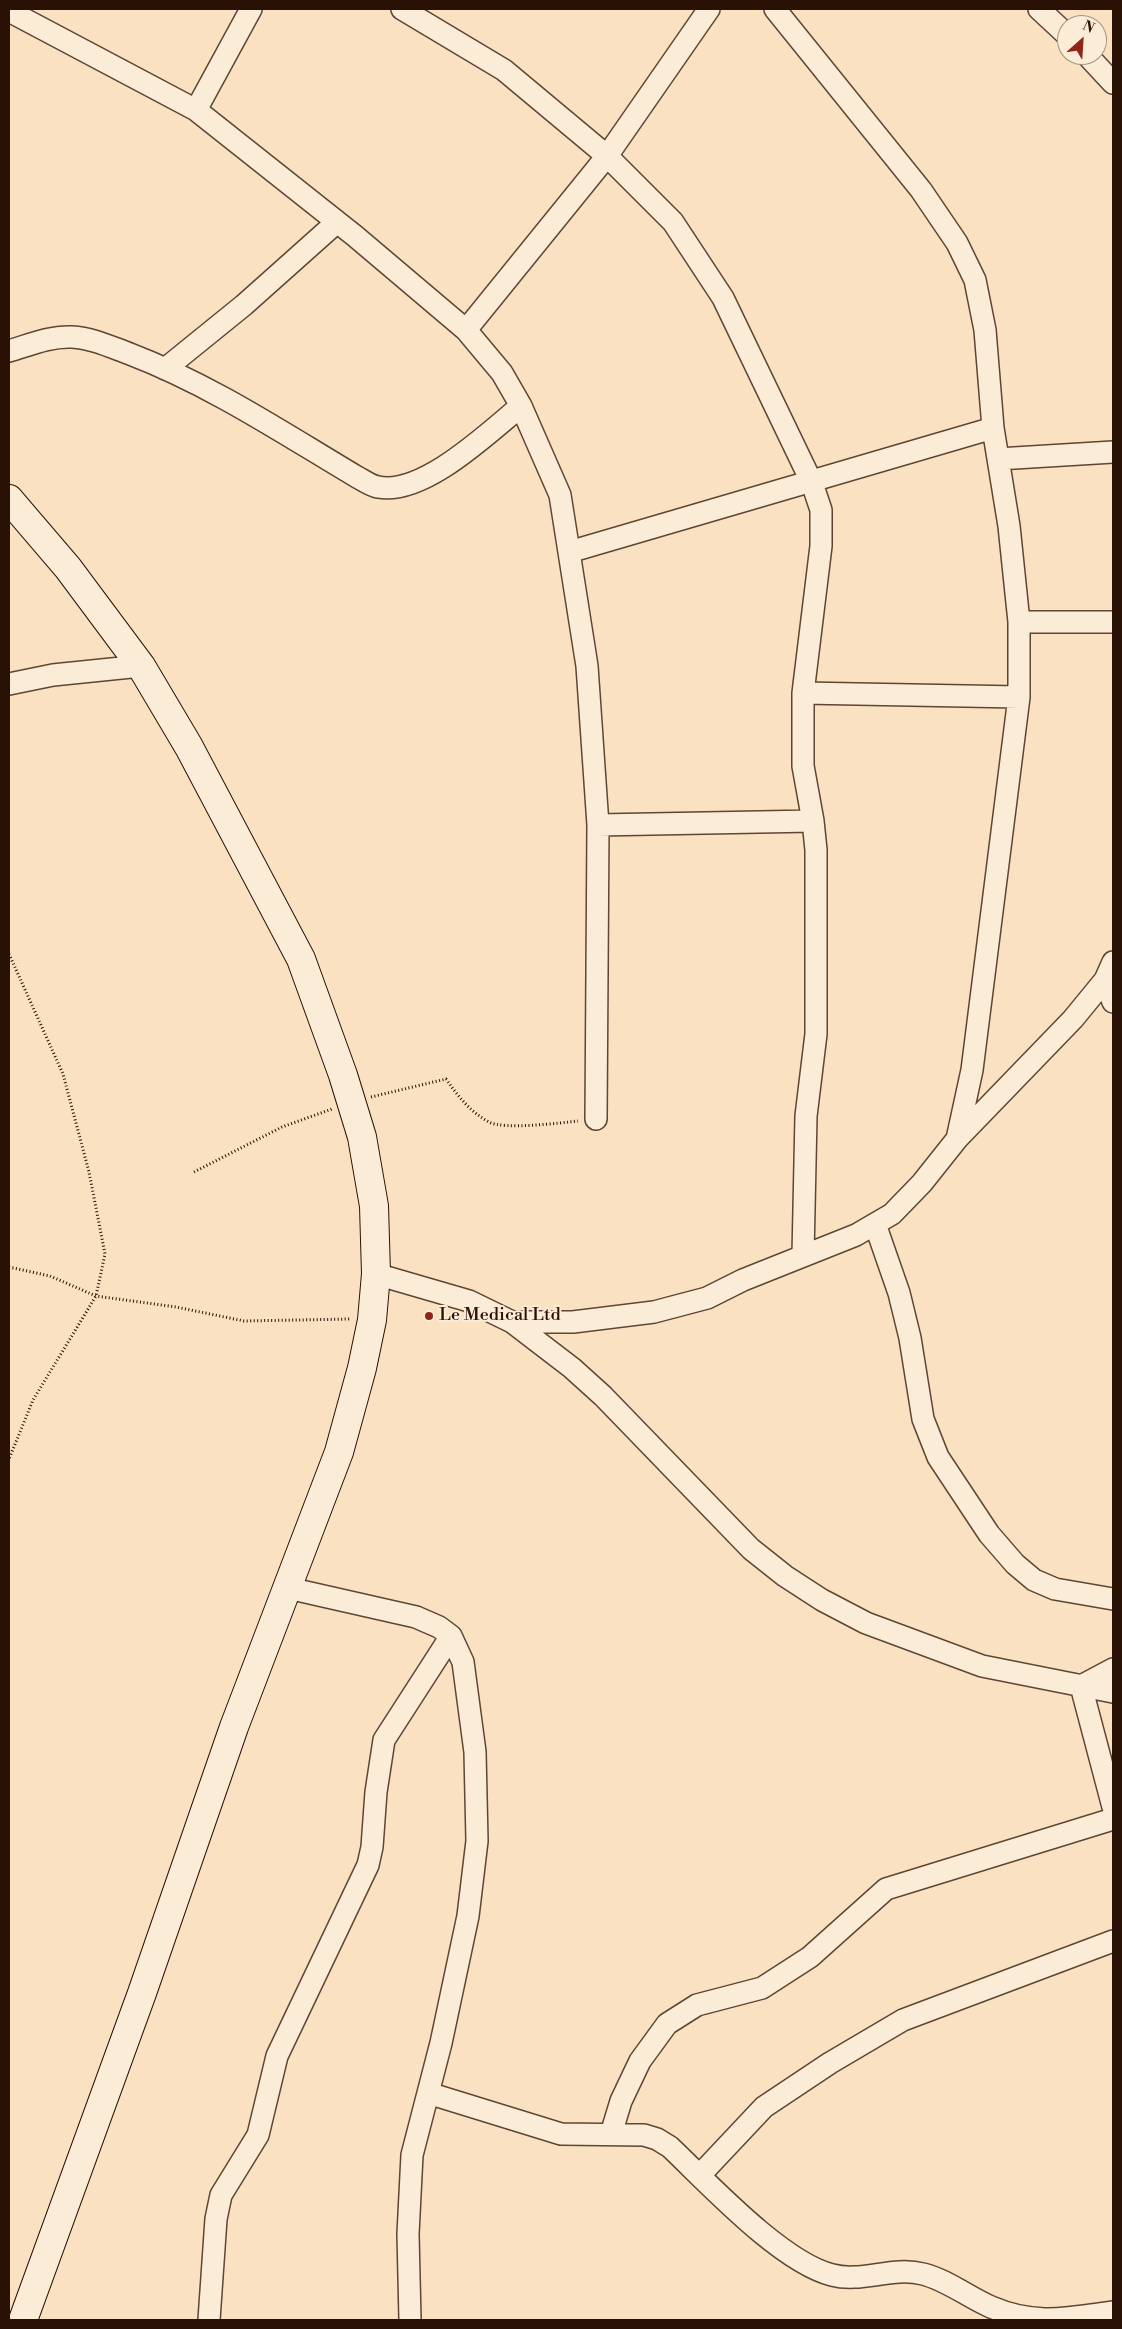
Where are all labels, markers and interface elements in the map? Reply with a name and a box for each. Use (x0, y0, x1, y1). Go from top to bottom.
north arrow (1057, 15, 1107, 65)
text: N (1079, 17, 1097, 38)
place label: Le Medical Ltd (439, 1305, 561, 1327)
marker: Le Medical Ltd (423, 1310, 435, 1322)

